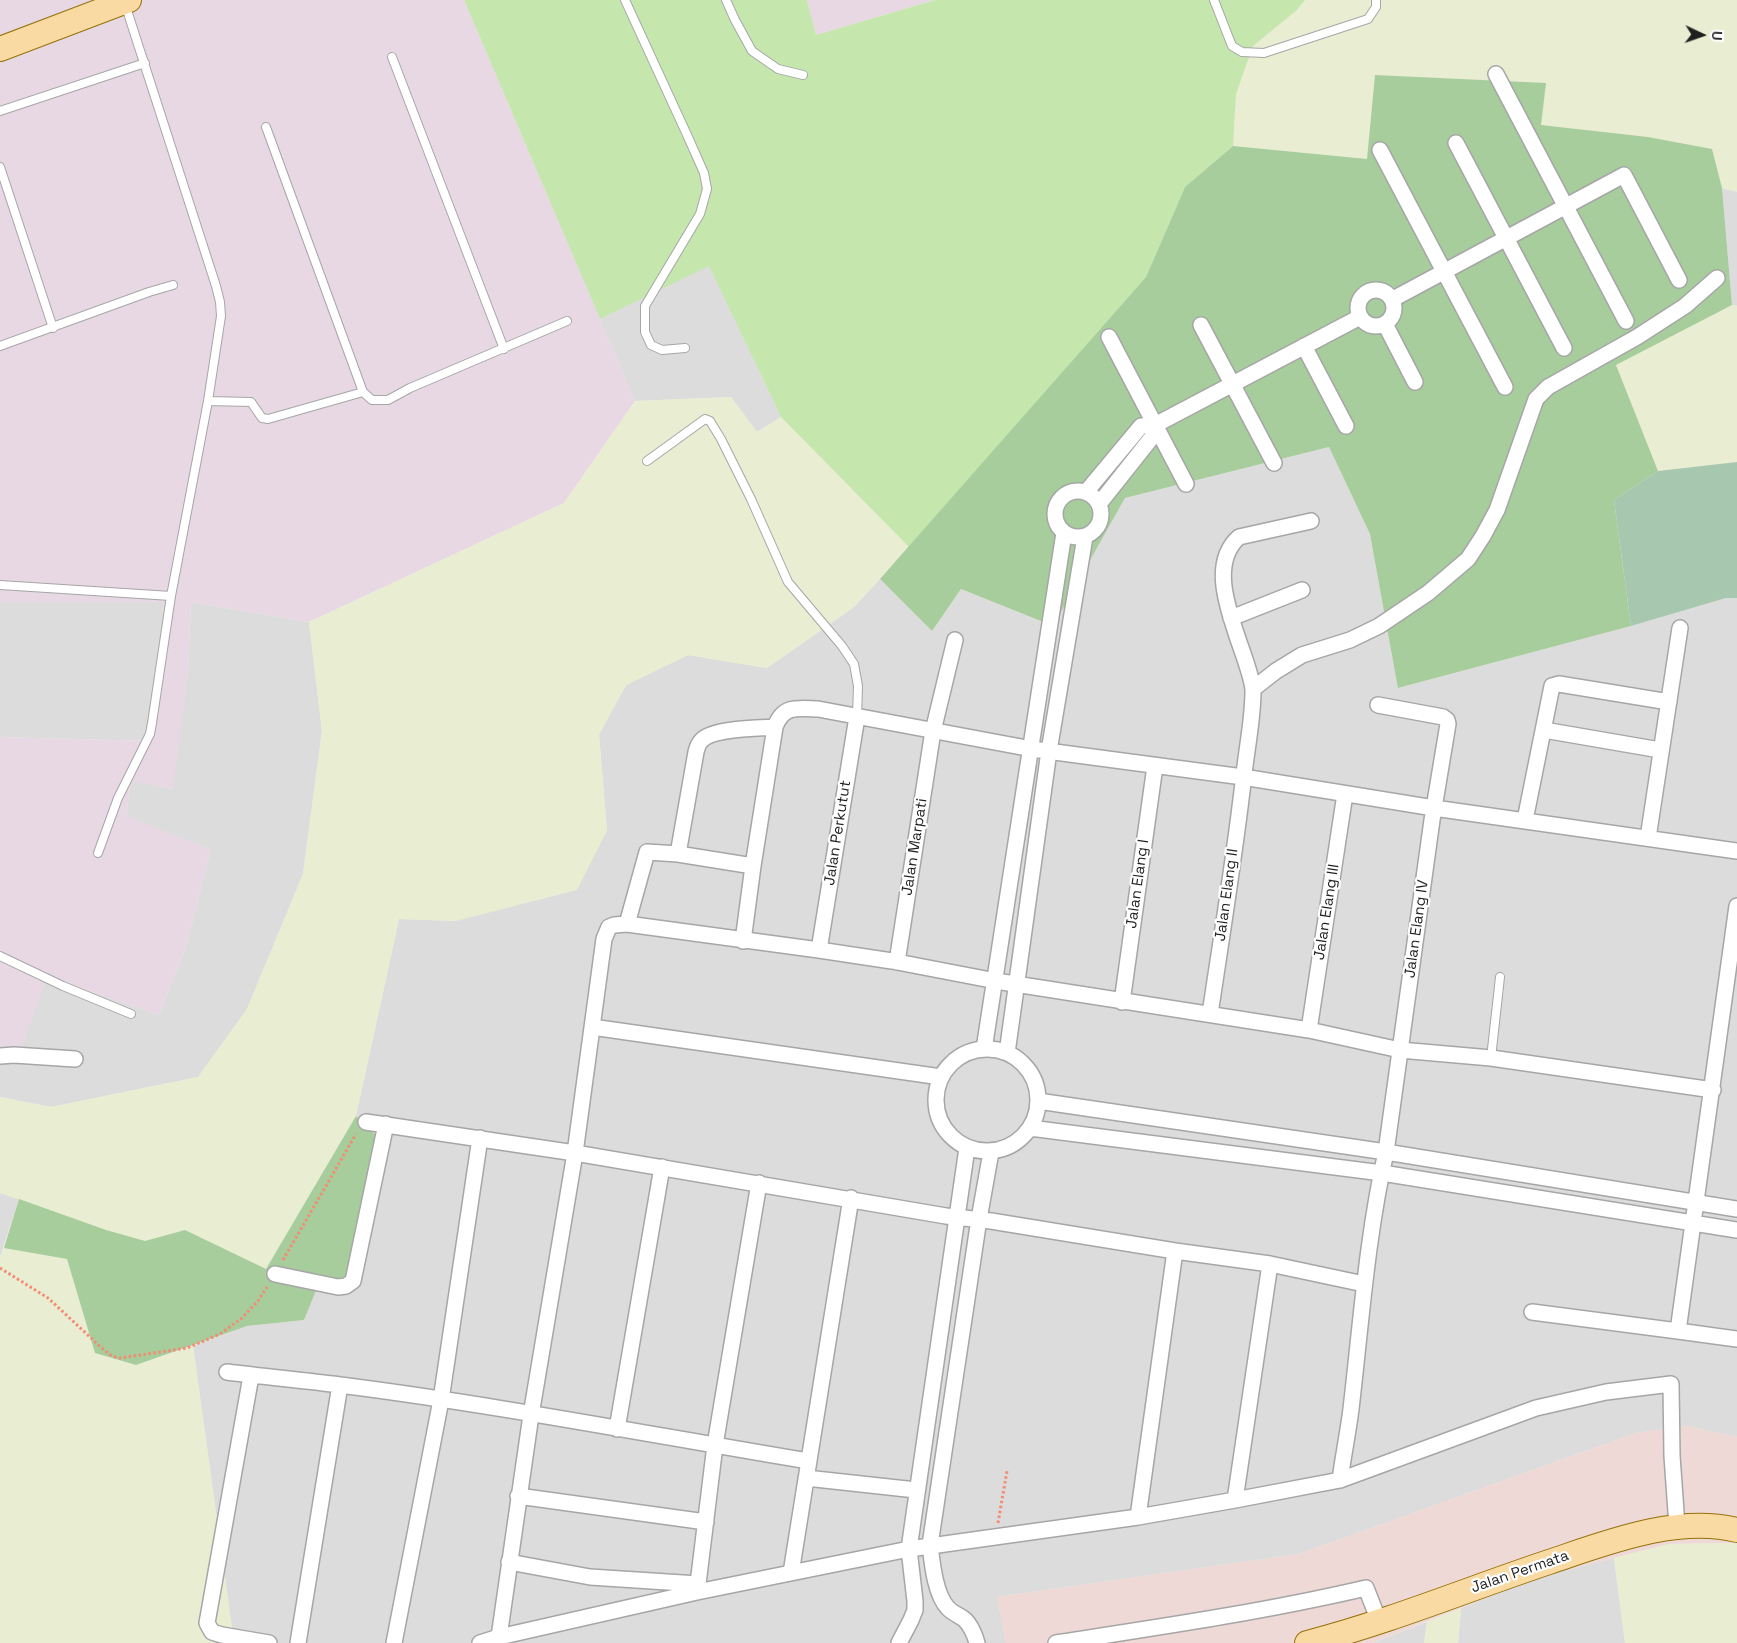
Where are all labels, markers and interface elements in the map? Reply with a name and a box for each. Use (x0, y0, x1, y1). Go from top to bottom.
north arrow (1677, 10, 1727, 60)
text: U (1708, 31, 1726, 41)
street label: Jalan Perkutut (821, 779, 855, 887)
street label: Jalan Marpati (898, 797, 932, 897)
street label: Jalan Elang I (1123, 838, 1153, 930)
street label: Jalan Elang II (1212, 848, 1242, 942)
street label: Jalan Elang III (1311, 863, 1343, 961)
street label: Jalan Elang IV (1401, 879, 1433, 979)
street label: Jalan Permata (1469, 1547, 1571, 1597)

